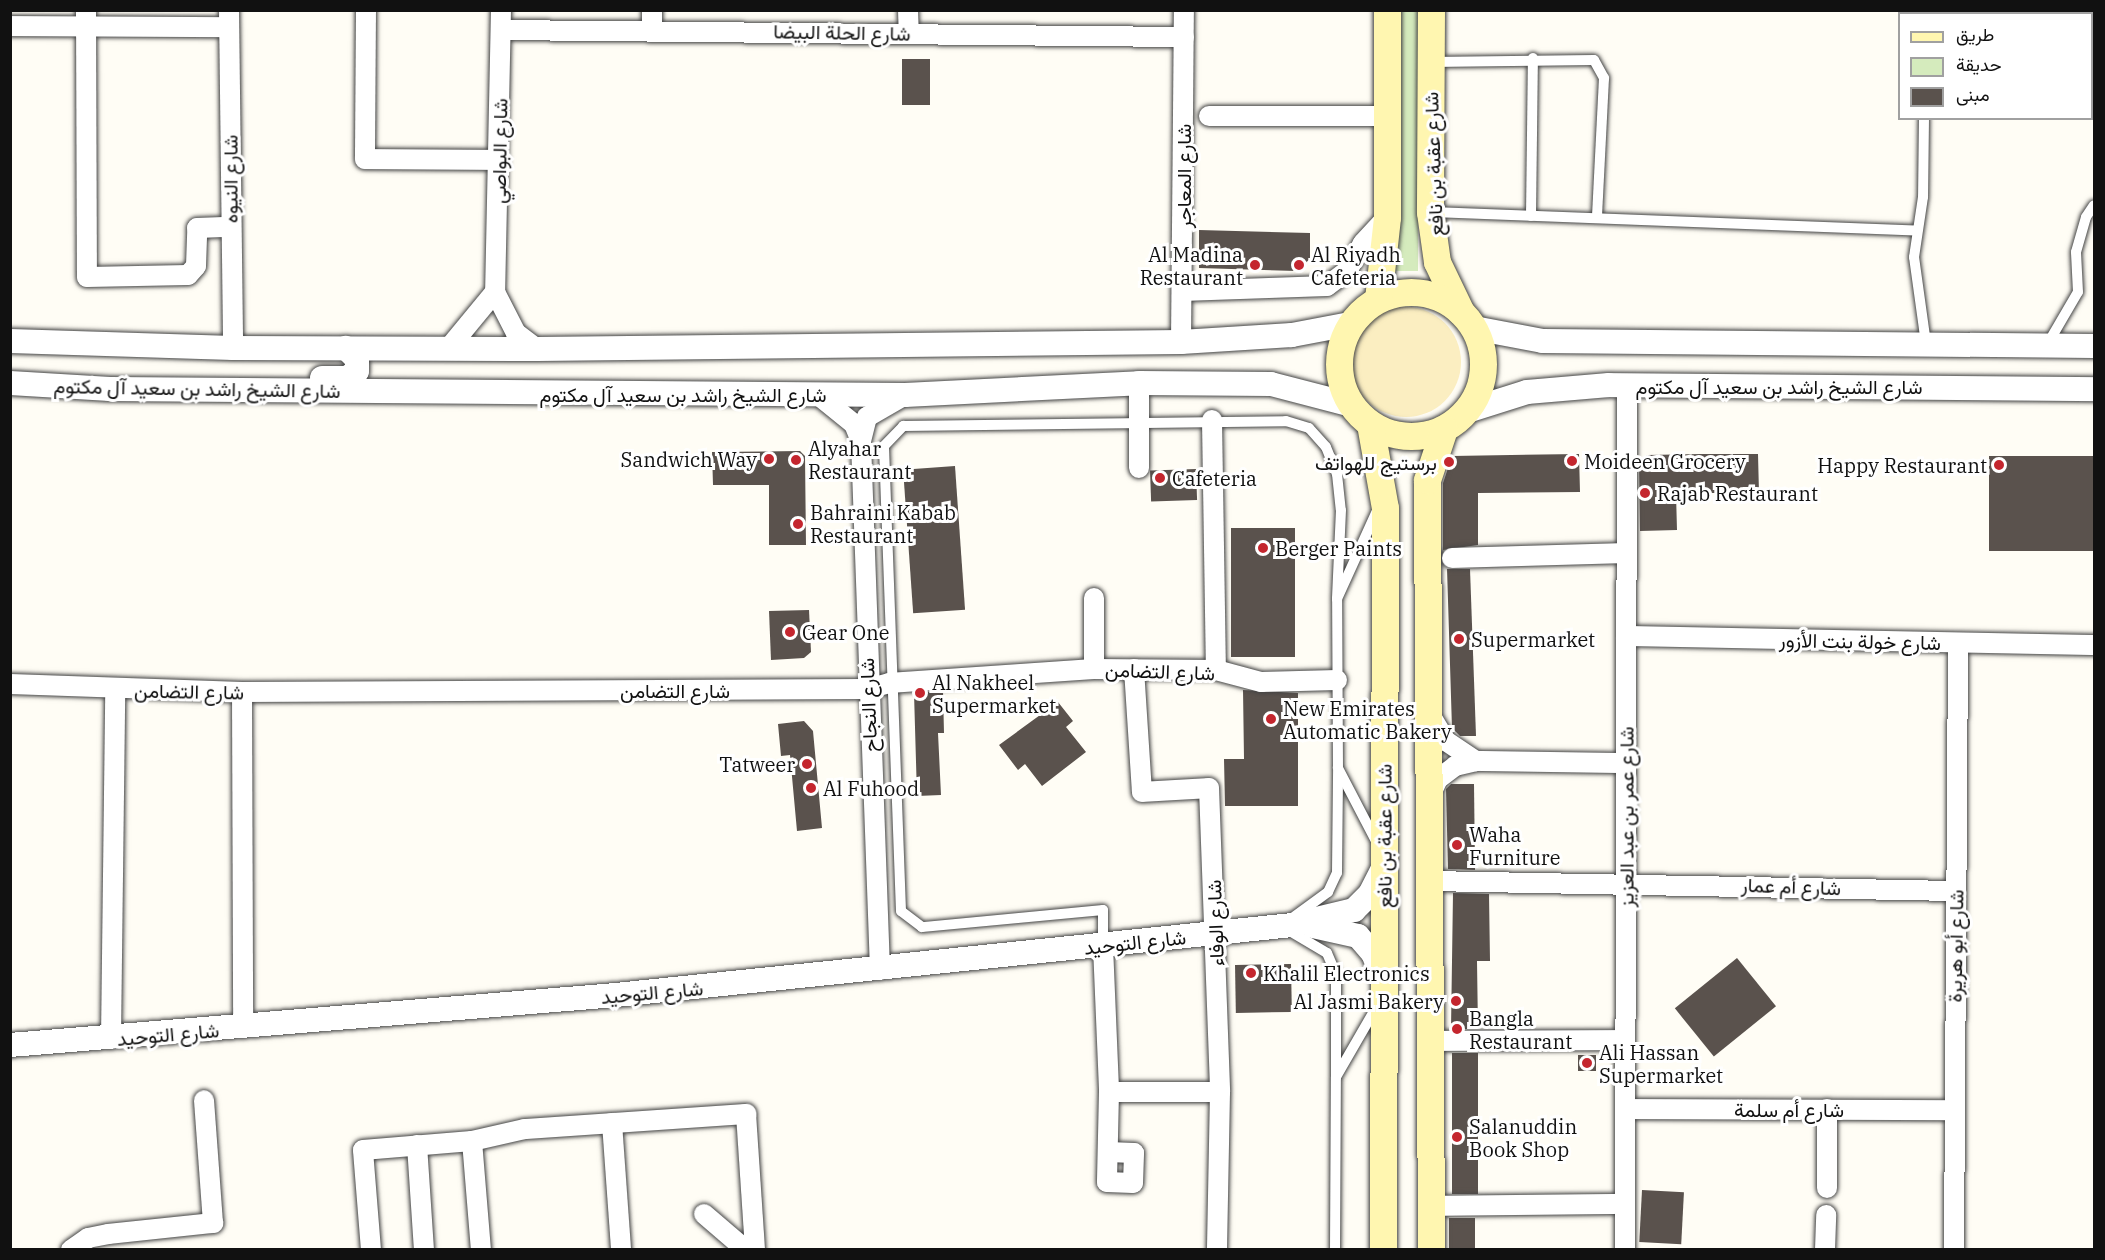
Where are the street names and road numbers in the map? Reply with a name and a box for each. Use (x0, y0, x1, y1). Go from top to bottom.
street label: شارع الحلة البيضا (773, 19, 911, 45)
street label: شارع عقبة بن نافع (1418, 92, 1448, 236)
street label: شارع البواصي (486, 98, 512, 204)
street label: شارع المعاجر (1171, 124, 1195, 228)
street label: شارع النيوه (218, 135, 242, 223)
street label: شارع الشيخ راشد بن سعيد آل مكتوم (53, 373, 341, 403)
street label: شارع الشيخ راشد بن سعيد آل مكتوم (1635, 374, 1923, 398)
street label: شارع الشيخ راشد بن سعيد آل مكتوم (539, 382, 827, 406)
street label: شارع خولة بنت الأزور (1779, 628, 1941, 654)
street label: شارع النجاح (854, 657, 882, 753)
street label: شارع التضامن (1105, 657, 1215, 685)
street label: شارع التضامن (134, 678, 244, 704)
street label: شارع التضامن (620, 678, 730, 702)
street label: شارع عمر بن عبد العزيز (1614, 727, 1638, 907)
street label: شارع عقبة بن نافع (1372, 764, 1396, 908)
street label: شارع أم عمار (1741, 872, 1841, 900)
street label: شارع الوفاء (1201, 879, 1229, 967)
street label: شارع أبو هريرة (1942, 889, 1968, 1003)
street label: شارع التوحيد (1083, 925, 1187, 959)
street label: شارع التوحيد (600, 976, 704, 1008)
street label: شارع التوحيد (116, 1018, 220, 1050)
street label: شارع أم سلمة (1734, 1097, 1844, 1121)

